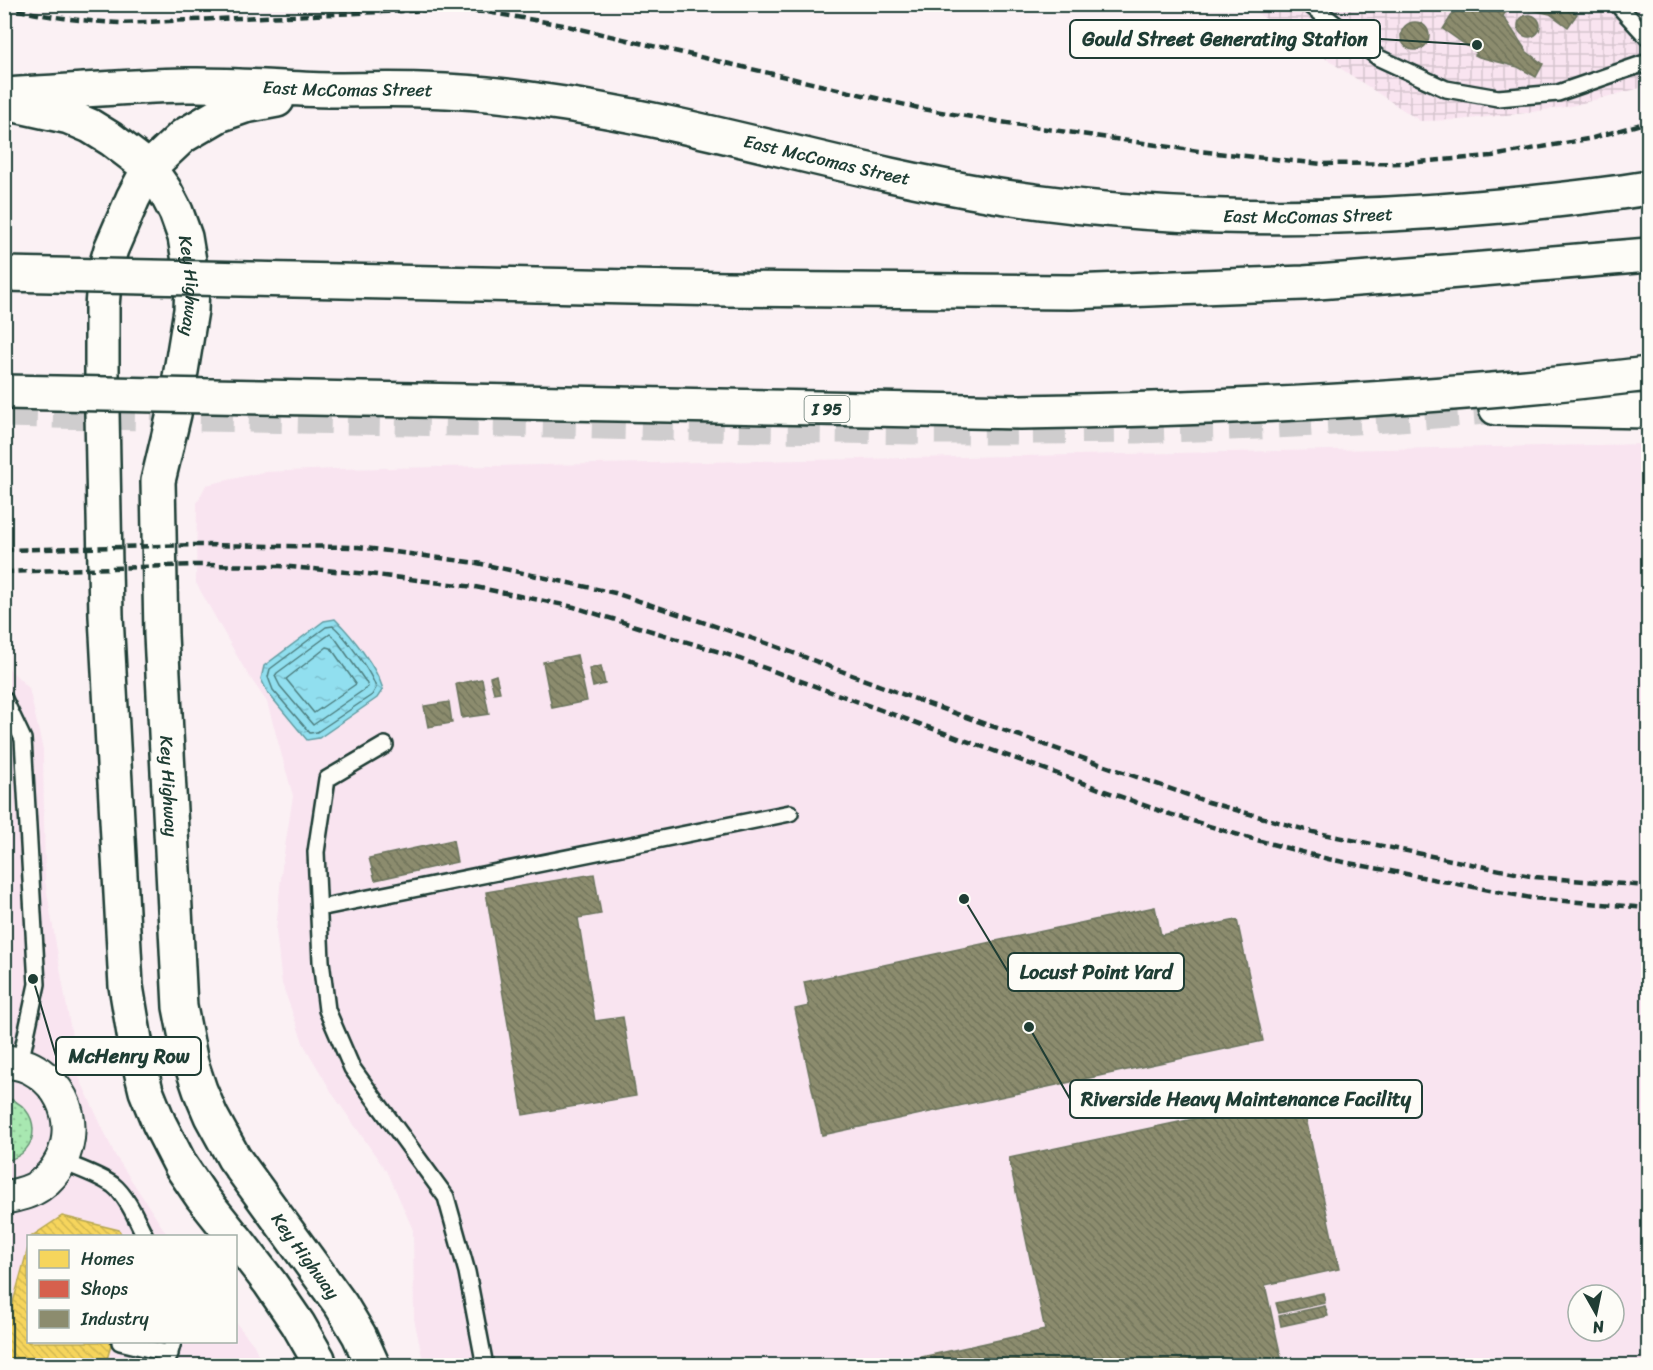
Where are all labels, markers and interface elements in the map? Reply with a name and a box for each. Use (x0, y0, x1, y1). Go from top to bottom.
callout: Gould Street Generating Station (1070, 20, 1380, 58)
text: Gould Street Generating Station (1081, 22, 1368, 57)
street label: East McComas Street (262, 71, 433, 106)
street label: East McComas Street (740, 125, 913, 195)
street label: East McComas Street (1223, 198, 1394, 233)
street label: Key Highway (169, 233, 208, 339)
road number: I 95 (804, 396, 850, 422)
street label: Key Highway (150, 735, 187, 838)
callout: Locust Point Yard (1008, 953, 1184, 991)
text: Locust Point Yard (1020, 955, 1175, 990)
callout: McHenry Row (56, 1037, 201, 1075)
text: McHenry Row (67, 1039, 190, 1074)
callout: Riverside Heavy Maintenance Facility (1070, 1080, 1422, 1118)
text: Riverside Heavy Maintenance Facility (1080, 1082, 1412, 1117)
street label: Key Highway (263, 1206, 348, 1307)
legend (27, 1235, 237, 1343)
text: Homes (81, 1243, 135, 1275)
text: Shops (81, 1273, 128, 1305)
north arrow (1566, 1283, 1626, 1343)
text: Industry (80, 1303, 150, 1335)
text: N (1590, 1312, 1607, 1343)

